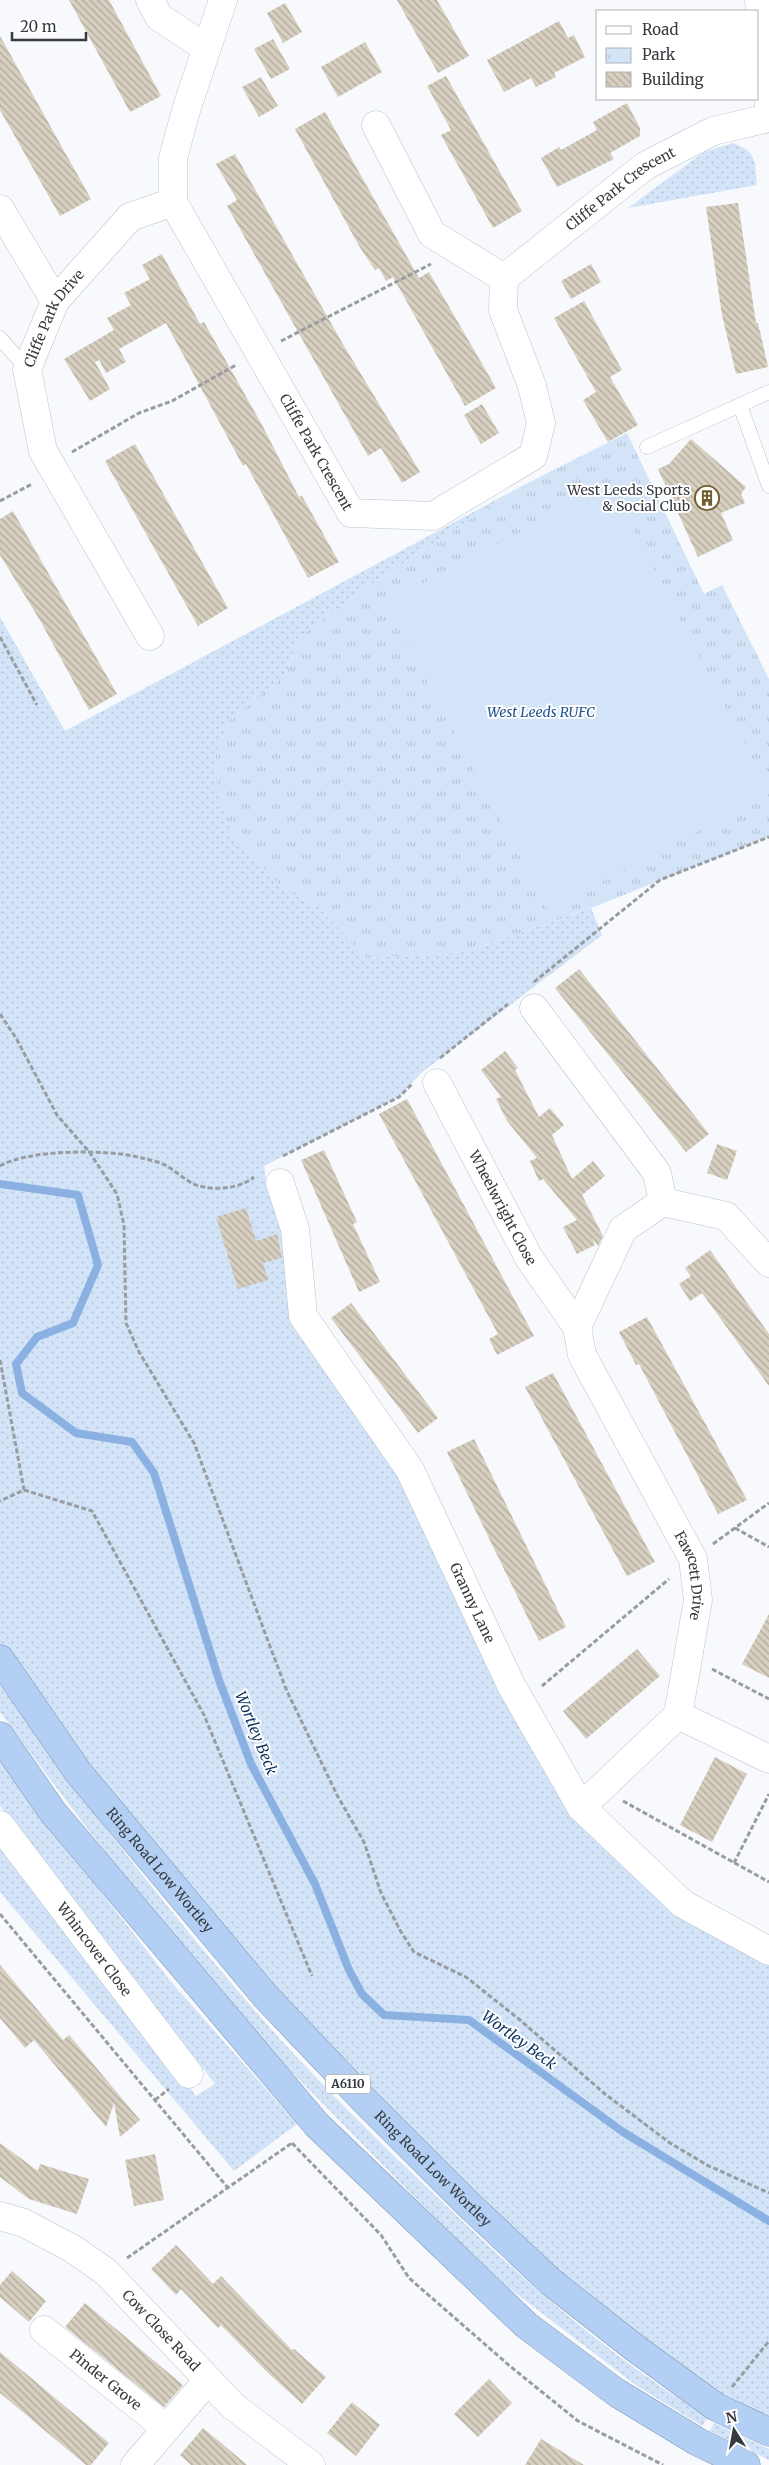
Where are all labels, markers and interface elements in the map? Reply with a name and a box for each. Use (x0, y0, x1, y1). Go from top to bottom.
scale bar (12, 10, 86, 42)
legend (596, 10, 759, 100)
text: 20 m (20, 17, 57, 36)
text: Road (642, 20, 678, 39)
text: Park (642, 45, 676, 64)
text: Building (642, 70, 704, 89)
street label: Cliffe Park Crescent (562, 143, 679, 235)
street label: Cliffe Park Drive (20, 266, 88, 370)
street label: Cliffe Park Crescent (276, 390, 357, 514)
place label: West Leeds Sports & Social Club (566, 481, 690, 515)
building icon: West Leeds Sports & Social Club (694, 485, 720, 511)
park label: West Leeds RUFC (487, 703, 595, 721)
street label: Wheelwright Close (465, 1146, 540, 1269)
street label: Fawcett Drive (670, 1528, 707, 1622)
street label: Granny Lane (446, 1560, 499, 1646)
water label: Wortley Beck (231, 1688, 282, 1778)
street label: Ring Road Low Wortley (102, 1804, 218, 1937)
street label: Whincover Close (52, 1898, 136, 2000)
water label: Wortley Beck (478, 2006, 561, 2074)
road number: A6110 (326, 2074, 370, 2094)
street label: Ring Road Low Wortley (371, 2107, 496, 2231)
street label: Cow Close Road (118, 2286, 204, 2375)
street label: Pinder Grove (66, 2345, 145, 2414)
north arrow (709, 2405, 759, 2455)
text: N (724, 2407, 739, 2427)

